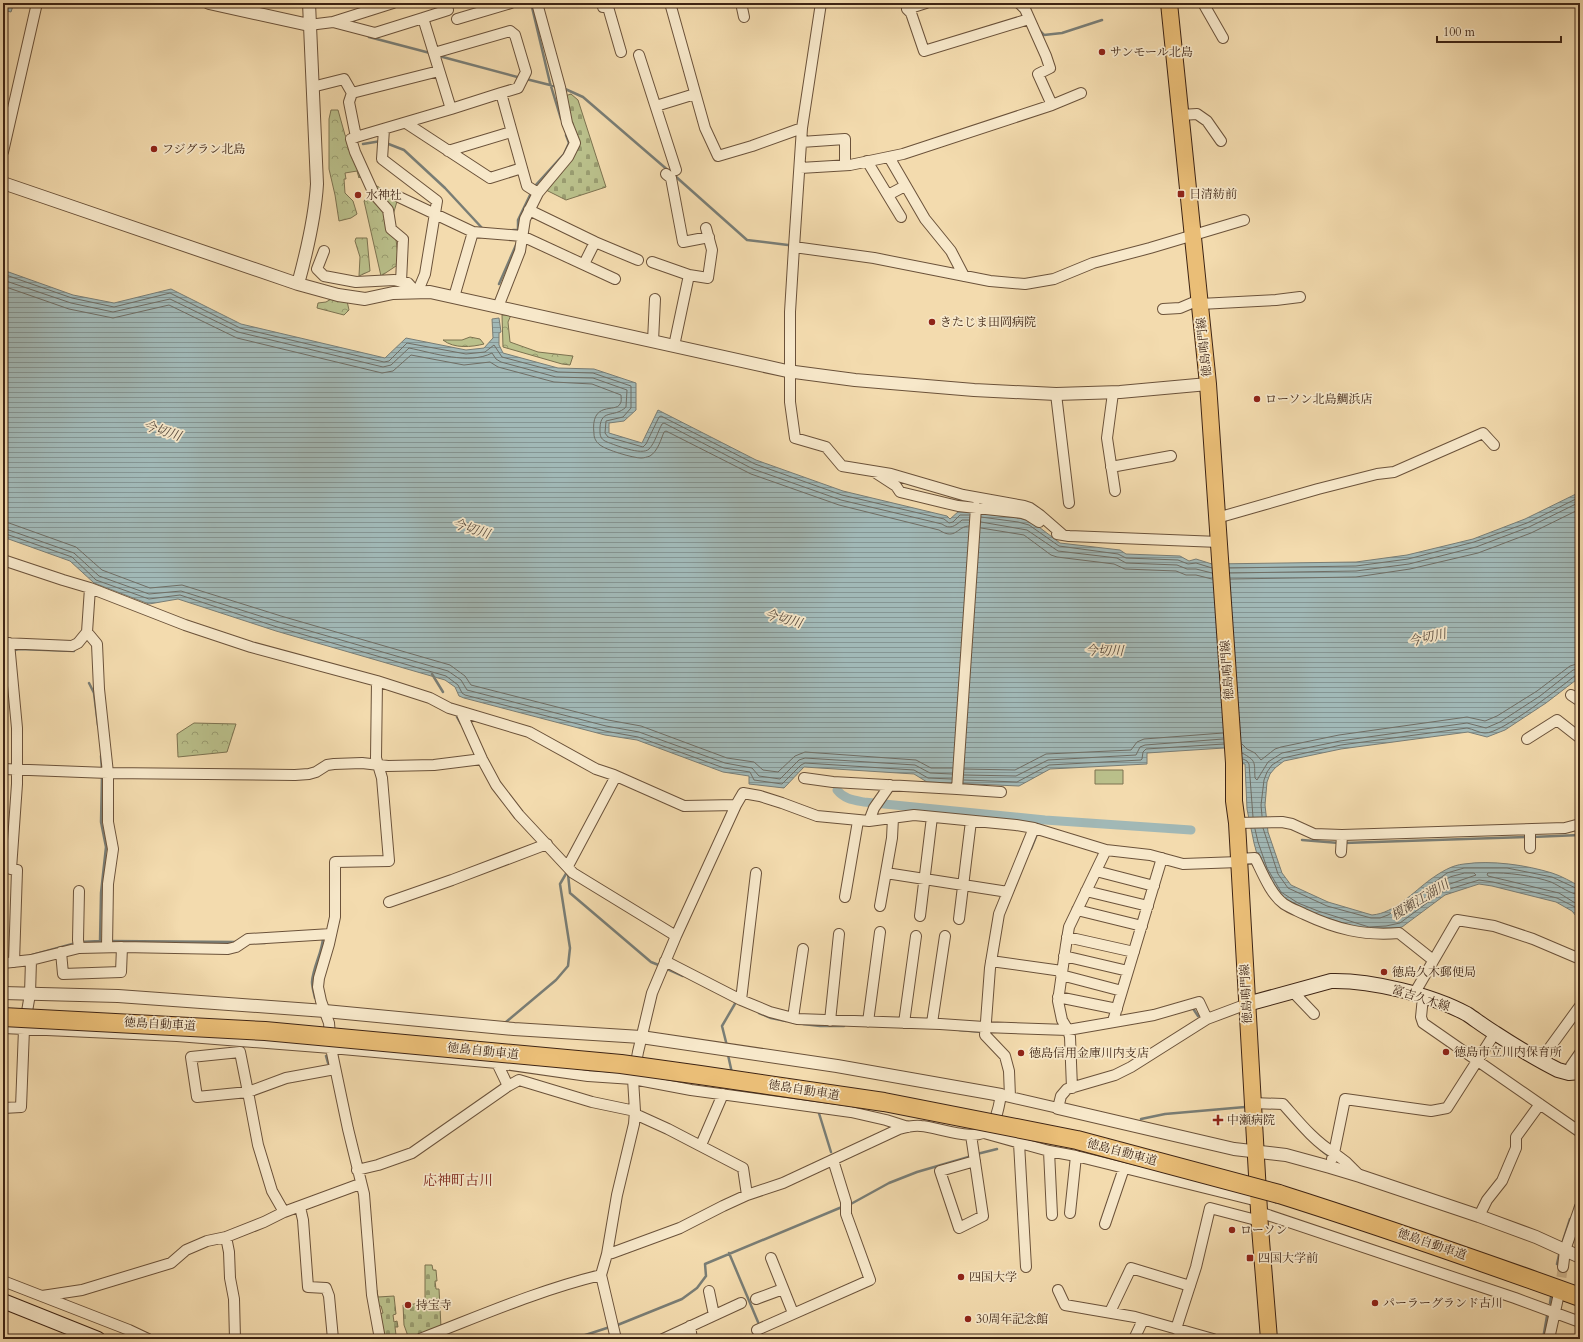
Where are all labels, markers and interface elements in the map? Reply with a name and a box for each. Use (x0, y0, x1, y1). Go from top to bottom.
scale bar (1437, 18, 1561, 44)
text: 100 m (1443, 24, 1476, 40)
place label: サンモール北島 (1110, 44, 1193, 60)
marker: サンモール北島 (1097, 47, 1107, 57)
place label: フジグラン北島 (162, 141, 245, 157)
marker: フジグラン北島 (149, 144, 159, 154)
place label: 日清紡前 (1189, 186, 1237, 202)
place label: 水神社 (366, 187, 402, 203)
marker: 日清紡前 (1176, 189, 1186, 199)
marker: 水神社 (353, 190, 363, 200)
place label: きたじま田岡病院 (940, 314, 1036, 330)
street label: 徳島鳴門線 (1193, 316, 1215, 378)
marker: きたじま田岡病院 (927, 317, 937, 327)
place label: ローソン北島鯛浜店 (1265, 391, 1373, 407)
marker: ローソン北島鯛浜店 (1252, 394, 1262, 404)
water label: 今切川 (141, 416, 185, 446)
water label: 今切川 (450, 515, 494, 544)
water label: 今切川 (762, 605, 806, 633)
water label: 今切川 (1406, 624, 1450, 651)
street label: 徳島鳴門線 (1217, 640, 1237, 700)
water label: 今切川 (1084, 642, 1126, 660)
water label: 榎瀬江湖川 (1388, 875, 1454, 924)
street label: 徳島鳴門線 (1236, 964, 1256, 1024)
place label: 徳島久木郵便局 (1392, 964, 1476, 980)
marker: 徳島久木郵便局 (1379, 967, 1389, 977)
street label: 富吉久木線 (1390, 981, 1452, 1015)
street label: 徳島自動車道 (124, 1014, 196, 1034)
street label: 徳島自動車道 (446, 1039, 520, 1063)
place label: 徳島市立川内保育所 (1454, 1044, 1562, 1060)
place label: 徳島信用金庫川内支店 (1029, 1045, 1149, 1061)
marker: 徳島市立川内保育所 (1441, 1047, 1451, 1057)
marker: 徳島信用金庫川内支店 (1016, 1048, 1026, 1058)
street label: 徳島自動車道 (767, 1076, 841, 1104)
place label: 中瀬病院 (1227, 1112, 1275, 1128)
marker: 中瀬病院 (1212, 1114, 1224, 1126)
street label: 徳島自動車道 (1085, 1135, 1159, 1169)
district label: 応神町古川 (423, 1171, 493, 1190)
place label: ローソン (1240, 1222, 1288, 1238)
marker: ローソン (1227, 1225, 1237, 1235)
street label: 徳島自動車道 (1395, 1225, 1469, 1263)
place label: 四国大学前 (1258, 1250, 1318, 1266)
marker: 四国大学前 (1245, 1253, 1255, 1263)
place label: 四国大学 (969, 1269, 1017, 1285)
marker: 四国大学 (956, 1272, 966, 1282)
place label: パーラーグランド古川 (1383, 1295, 1503, 1311)
place label: 持宝寺 (416, 1297, 452, 1313)
marker: パーラーグランド古川 (1370, 1298, 1380, 1308)
marker: 持宝寺 (403, 1300, 413, 1310)
place label: 30周年記念館 (976, 1311, 1048, 1327)
marker: 30周年記念館 (963, 1314, 973, 1324)

